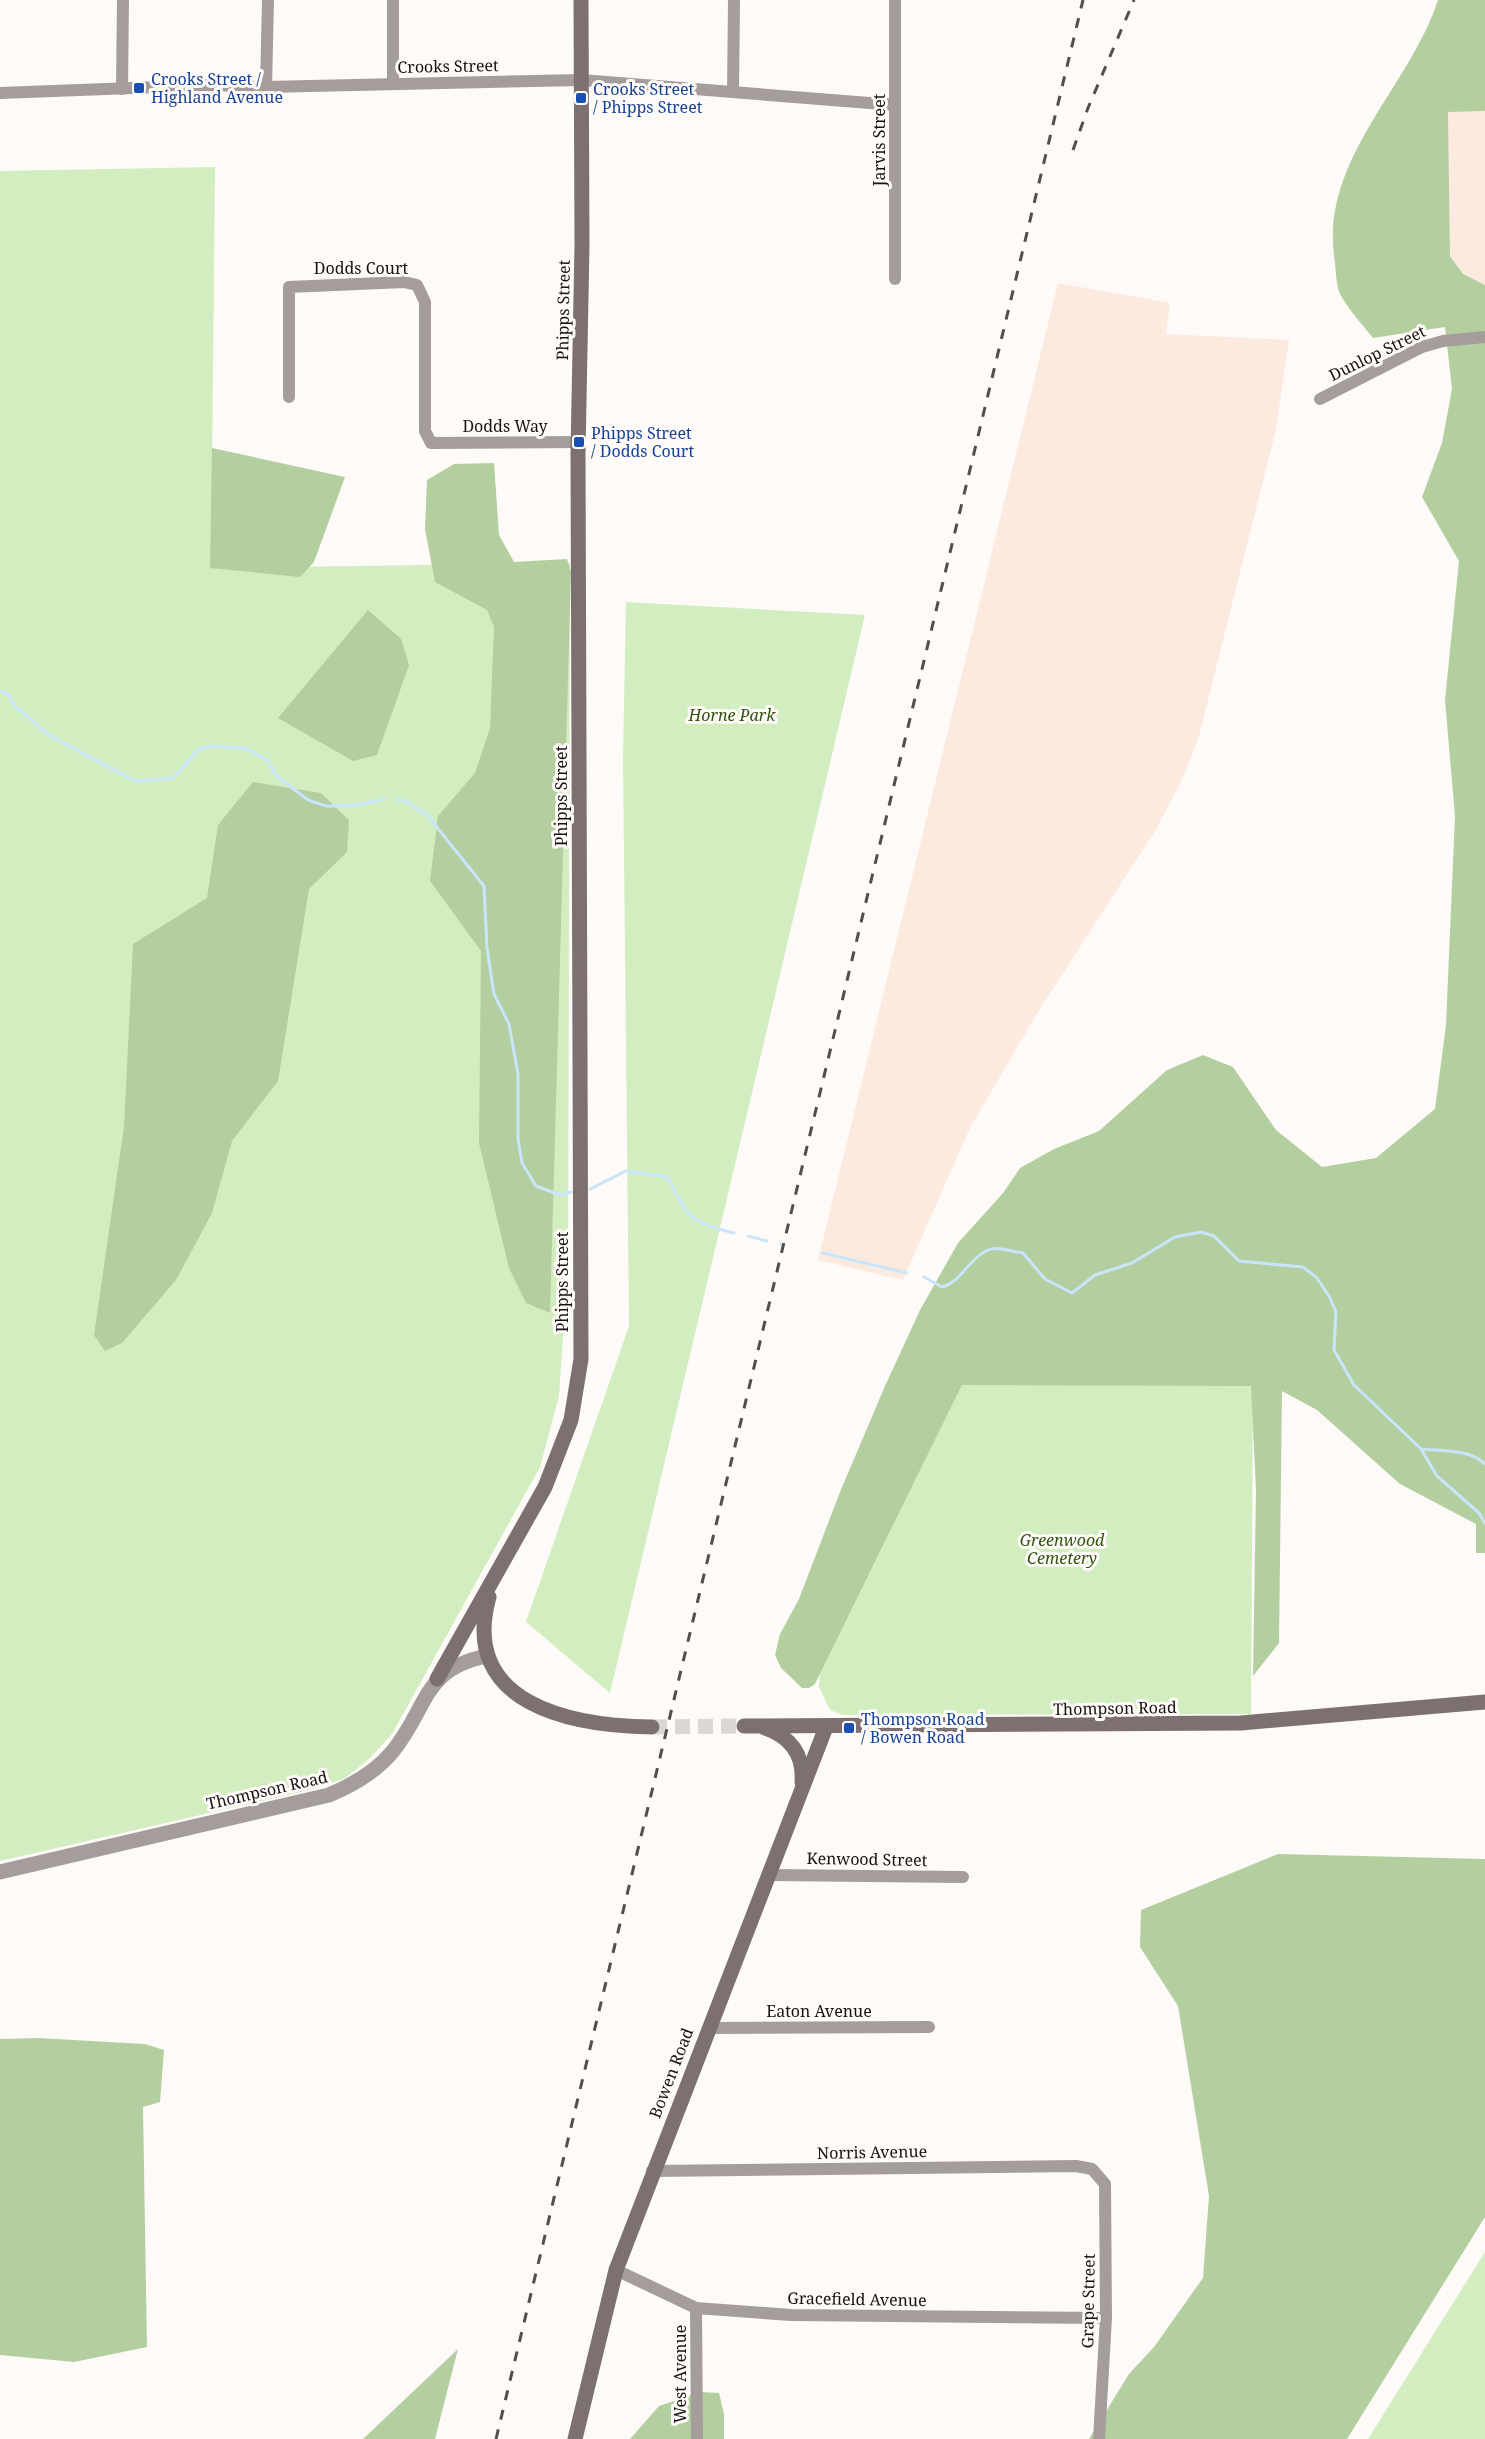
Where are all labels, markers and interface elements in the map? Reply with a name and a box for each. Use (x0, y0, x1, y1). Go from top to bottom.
street label: Crooks Street (397, 54, 499, 78)
place label: Crooks Street / Highland Avenue (151, 68, 283, 108)
place label: Crooks Street / Phipps Street (593, 78, 703, 118)
marker: Crooks Street / Highland Avenue (132, 81, 146, 95)
marker: Crooks Street / Phipps Street (574, 91, 588, 105)
street label: Jarvis Street (868, 93, 890, 187)
street label: Dodds Court (314, 257, 408, 279)
street label: Phipps Street (551, 259, 575, 360)
street label: Dunlop Street (1325, 320, 1429, 386)
street label: Dodds Way (462, 415, 549, 437)
place label: Phipps Street / Dodds Court (591, 422, 694, 462)
marker: Phipps Street / Dodds Court (572, 435, 586, 449)
park label: Horne Park (688, 704, 776, 726)
street label: Phipps Street (550, 745, 572, 846)
street label: Phipps Street (551, 1231, 573, 1332)
park label: Greenwood Cemetery (1020, 1529, 1105, 1569)
street label: Thompson Road (1053, 1696, 1177, 1720)
place label: Thompson Road / Bowen Road (861, 1708, 985, 1748)
marker: Thompson Road / Bowen Road (842, 1721, 856, 1735)
street label: Thompson Road (204, 1765, 330, 1815)
street label: Kenwood Street (807, 1847, 928, 1871)
street label: Eaton Avenue (766, 2000, 872, 2022)
street label: Bowen Road (644, 2025, 698, 2121)
street label: Norris Avenue (817, 2140, 927, 2164)
street label: Grape Street (1076, 2253, 1100, 2349)
street label: Gracefield Avenue (787, 2287, 927, 2311)
street label: West Avenue (669, 2325, 691, 2423)

